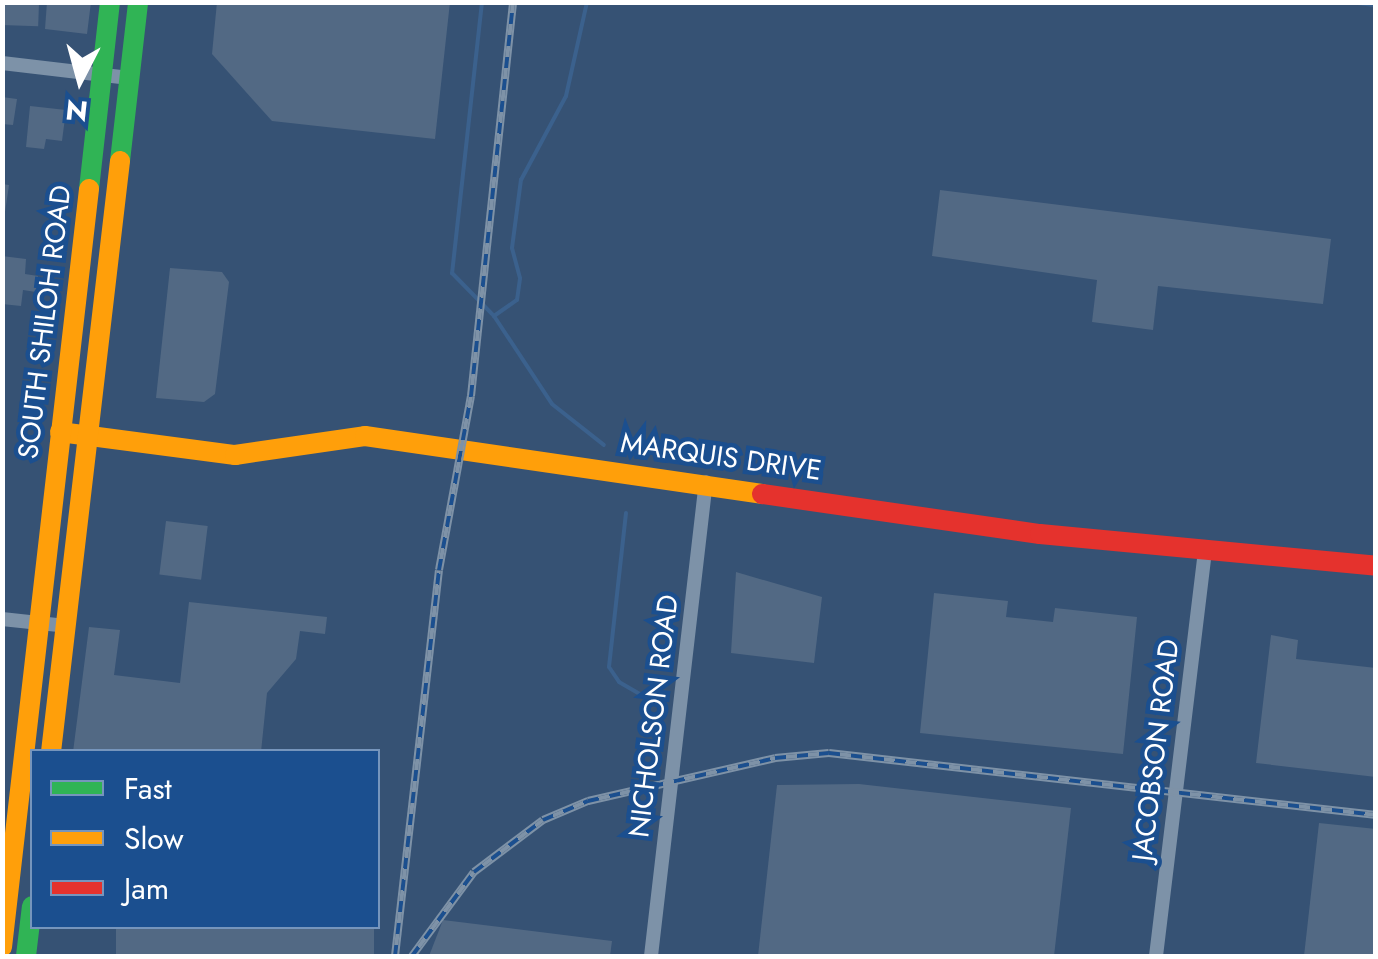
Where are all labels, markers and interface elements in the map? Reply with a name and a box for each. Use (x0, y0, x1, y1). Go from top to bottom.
north arrow (30, 30, 130, 130)
text: N (64, 89, 90, 132)
street label: SOUTH SHILOH ROAD (12, 183, 78, 461)
street label: MARQUIS DRIVE (618, 426, 824, 488)
street label: NICHOLSON ROAD (622, 593, 686, 839)
street label: JACOBSON ROAD (1126, 637, 1186, 863)
legend (30, 749, 380, 929)
text: Fast (124, 767, 172, 810)
text: Slow (124, 817, 184, 860)
text: Jam (124, 867, 169, 910)

